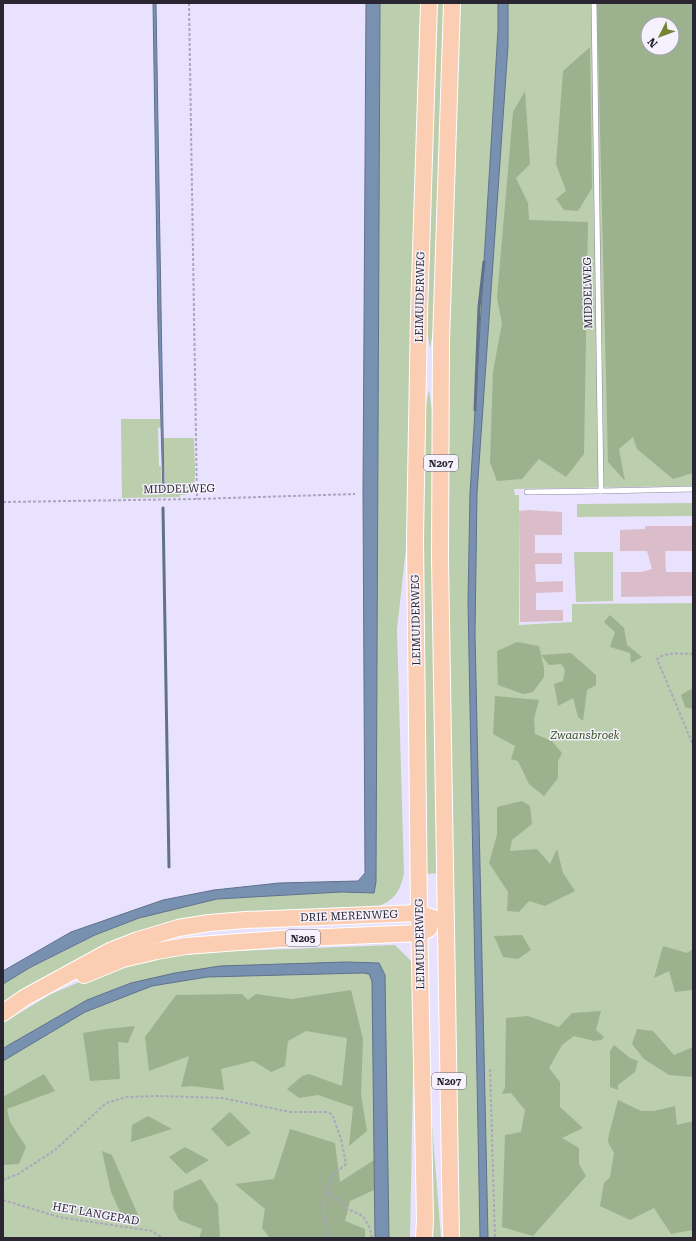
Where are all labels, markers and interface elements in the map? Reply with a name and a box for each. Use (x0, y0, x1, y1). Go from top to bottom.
north arrow (640, 16, 680, 56)
text: N (645, 34, 661, 50)
street label: LEIMUIDERWEG (413, 251, 427, 343)
street label: MIDDELWEG (581, 257, 595, 329)
road number: N207 (424, 455, 458, 471)
street label: MIDDELWEG (143, 482, 215, 496)
street label: LEIMUIDERWEG (409, 574, 423, 666)
park label: Zwaansbroek (549, 729, 620, 742)
street label: LEIMUIDERWEG (413, 898, 427, 990)
street label: DRIE MERENWEG (300, 908, 399, 924)
road number: N205 (286, 930, 320, 946)
road number: N207 (432, 1073, 466, 1089)
street label: HET LANGEPAD (52, 1200, 140, 1228)

